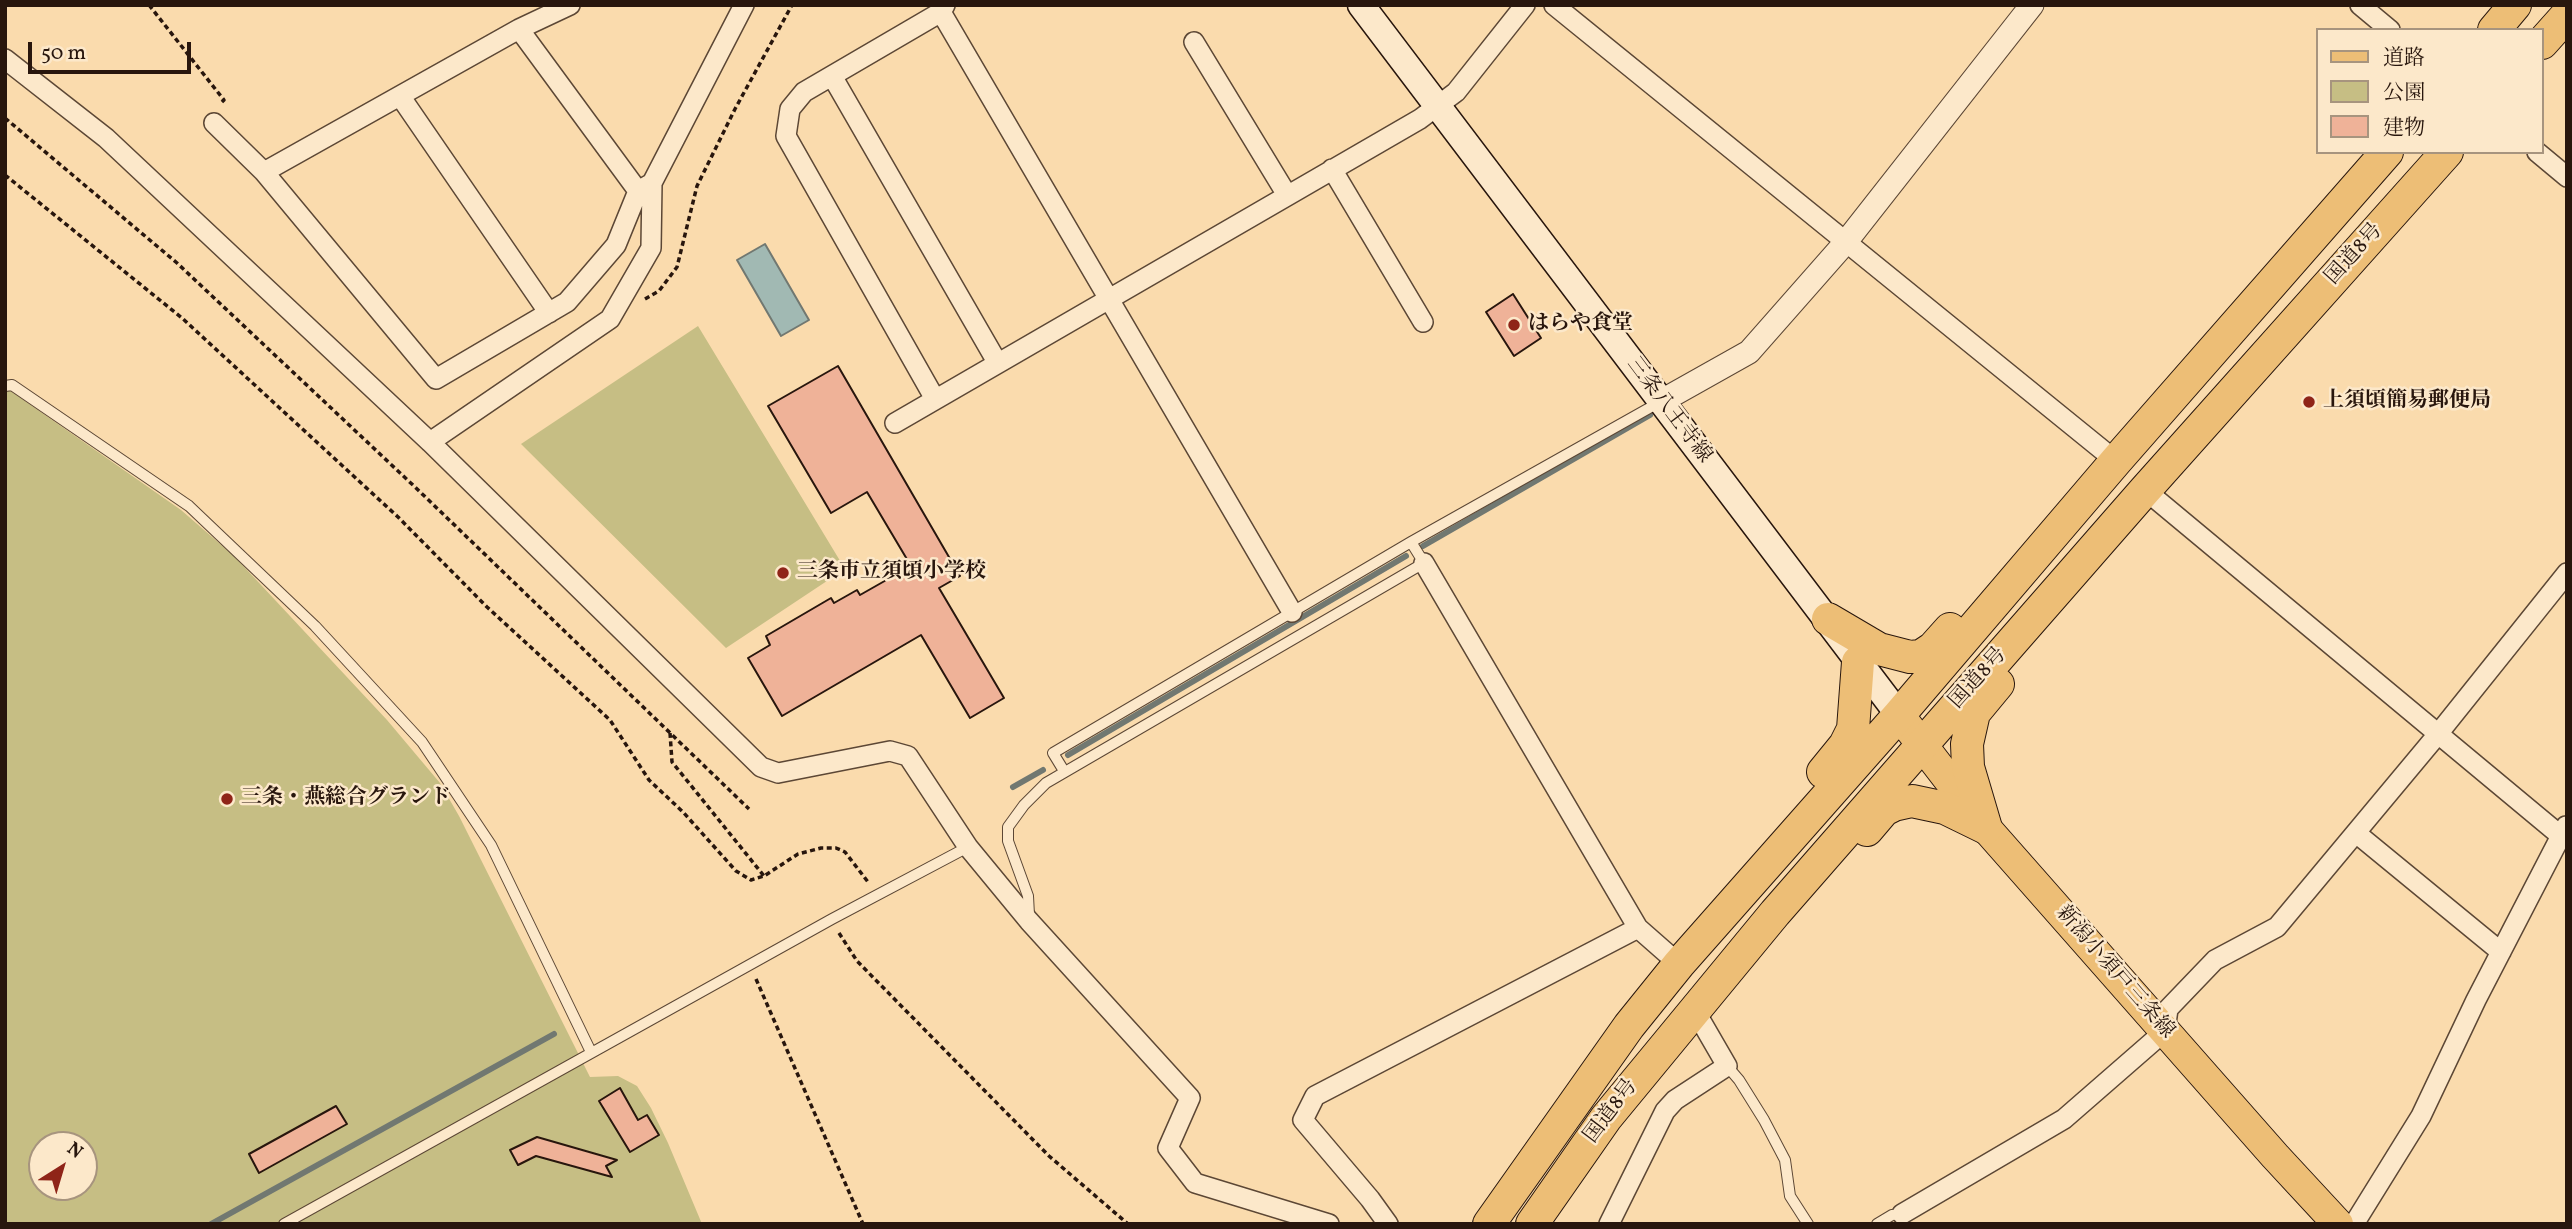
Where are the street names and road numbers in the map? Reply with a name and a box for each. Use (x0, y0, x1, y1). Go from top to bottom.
street label: 国道8号 (2321, 219, 2389, 291)
street label: 三条八王寺線 (1620, 353, 1716, 469)
street label: 国道8号 (1945, 643, 2013, 715)
street label: 新潟小須戸三条線 (2049, 901, 2179, 1045)
street label: 国道8号 (1580, 1075, 1644, 1149)

